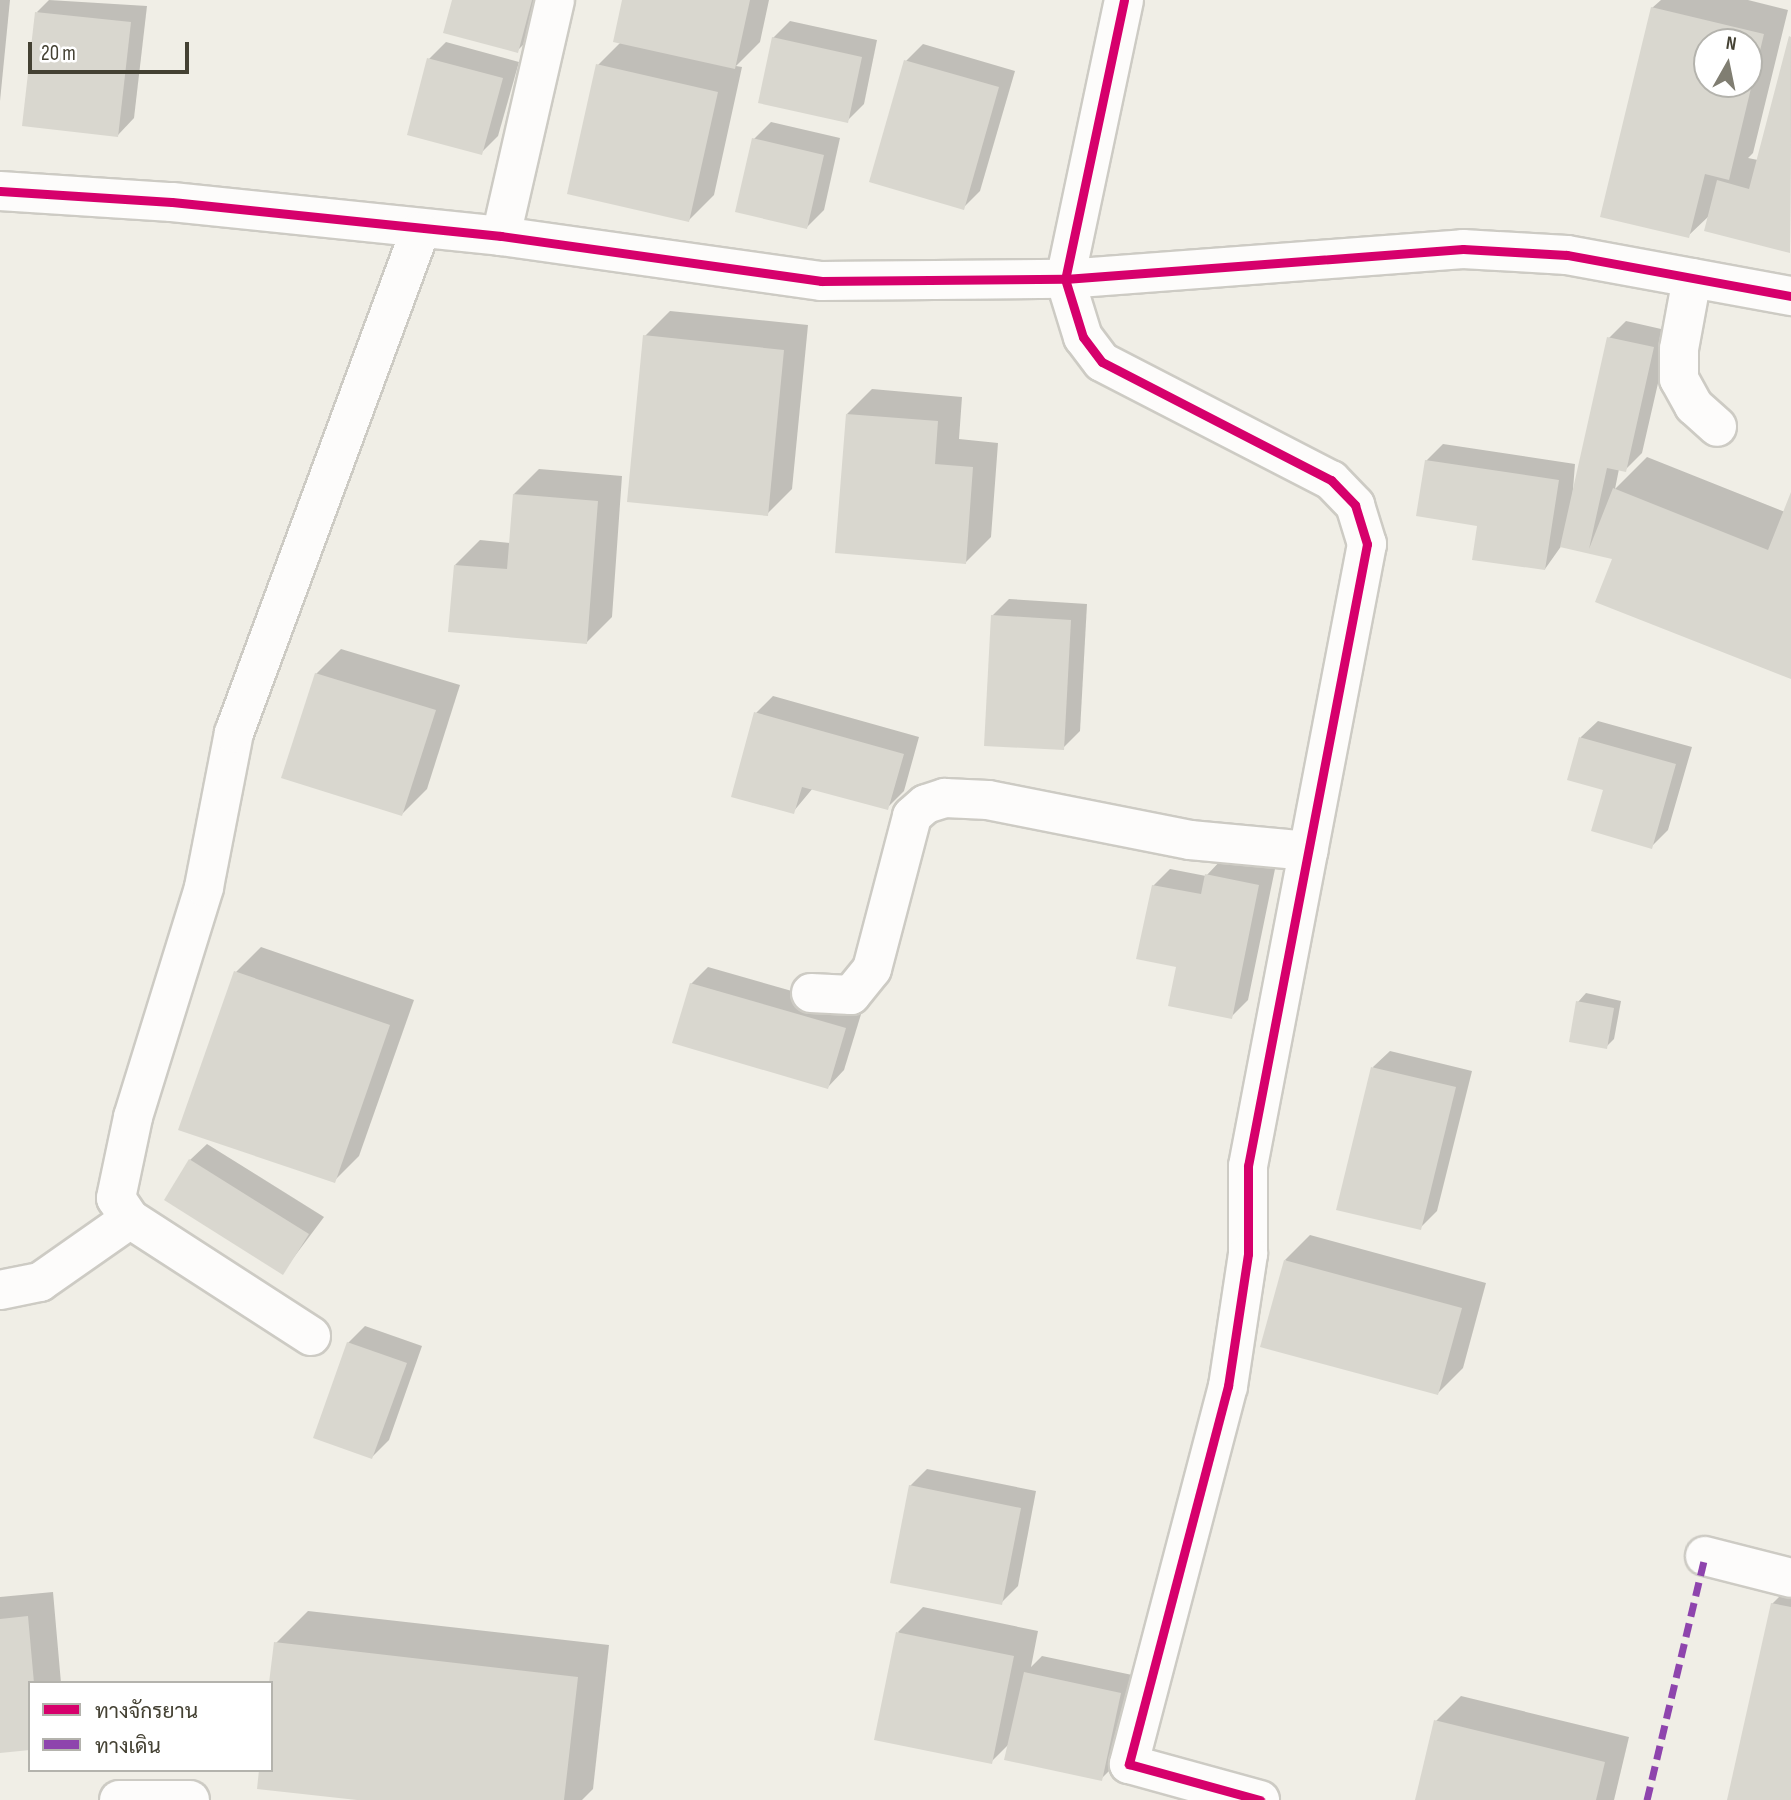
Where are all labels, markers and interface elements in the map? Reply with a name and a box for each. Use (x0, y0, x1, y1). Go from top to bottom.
scale bar (32, 28, 192, 72)
north arrow (1693, 28, 1763, 98)
text: N (1724, 32, 1738, 56)
text: 20 m (41, 41, 76, 66)
legend (28, 1681, 273, 1772)
text: ทางจักรยาน (95, 1699, 198, 1724)
text: ทางเดิน (95, 1734, 161, 1759)

